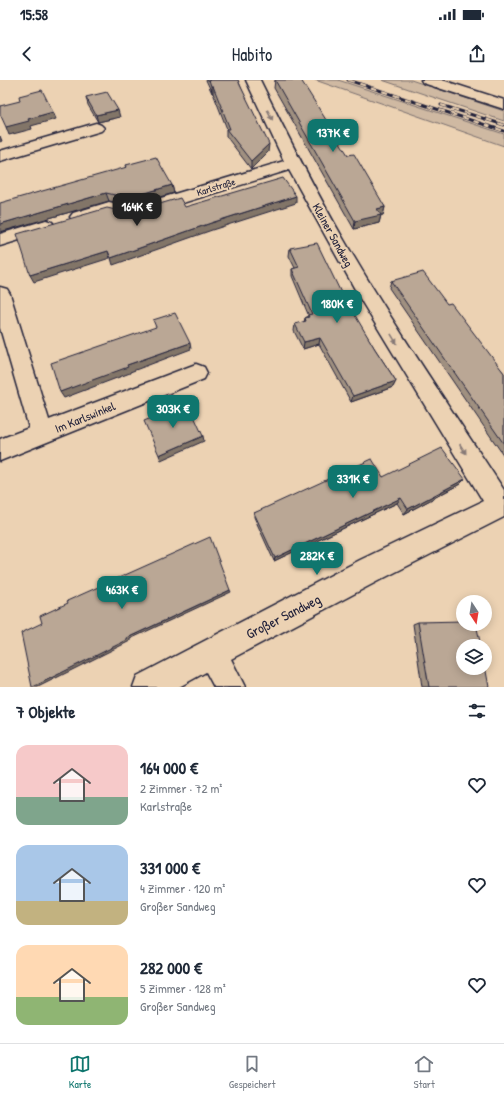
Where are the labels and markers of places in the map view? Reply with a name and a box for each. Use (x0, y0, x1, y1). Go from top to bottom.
pin: 137K € (300, 119, 366, 153)
pin: 164K € (104, 193, 170, 227)
pin: 180K € (304, 290, 370, 324)
pin: 303K € (140, 395, 206, 429)
pin: 331K € (320, 465, 386, 499)
pin: 282K € (284, 542, 350, 576)
pin: 463K € (89, 576, 155, 610)

